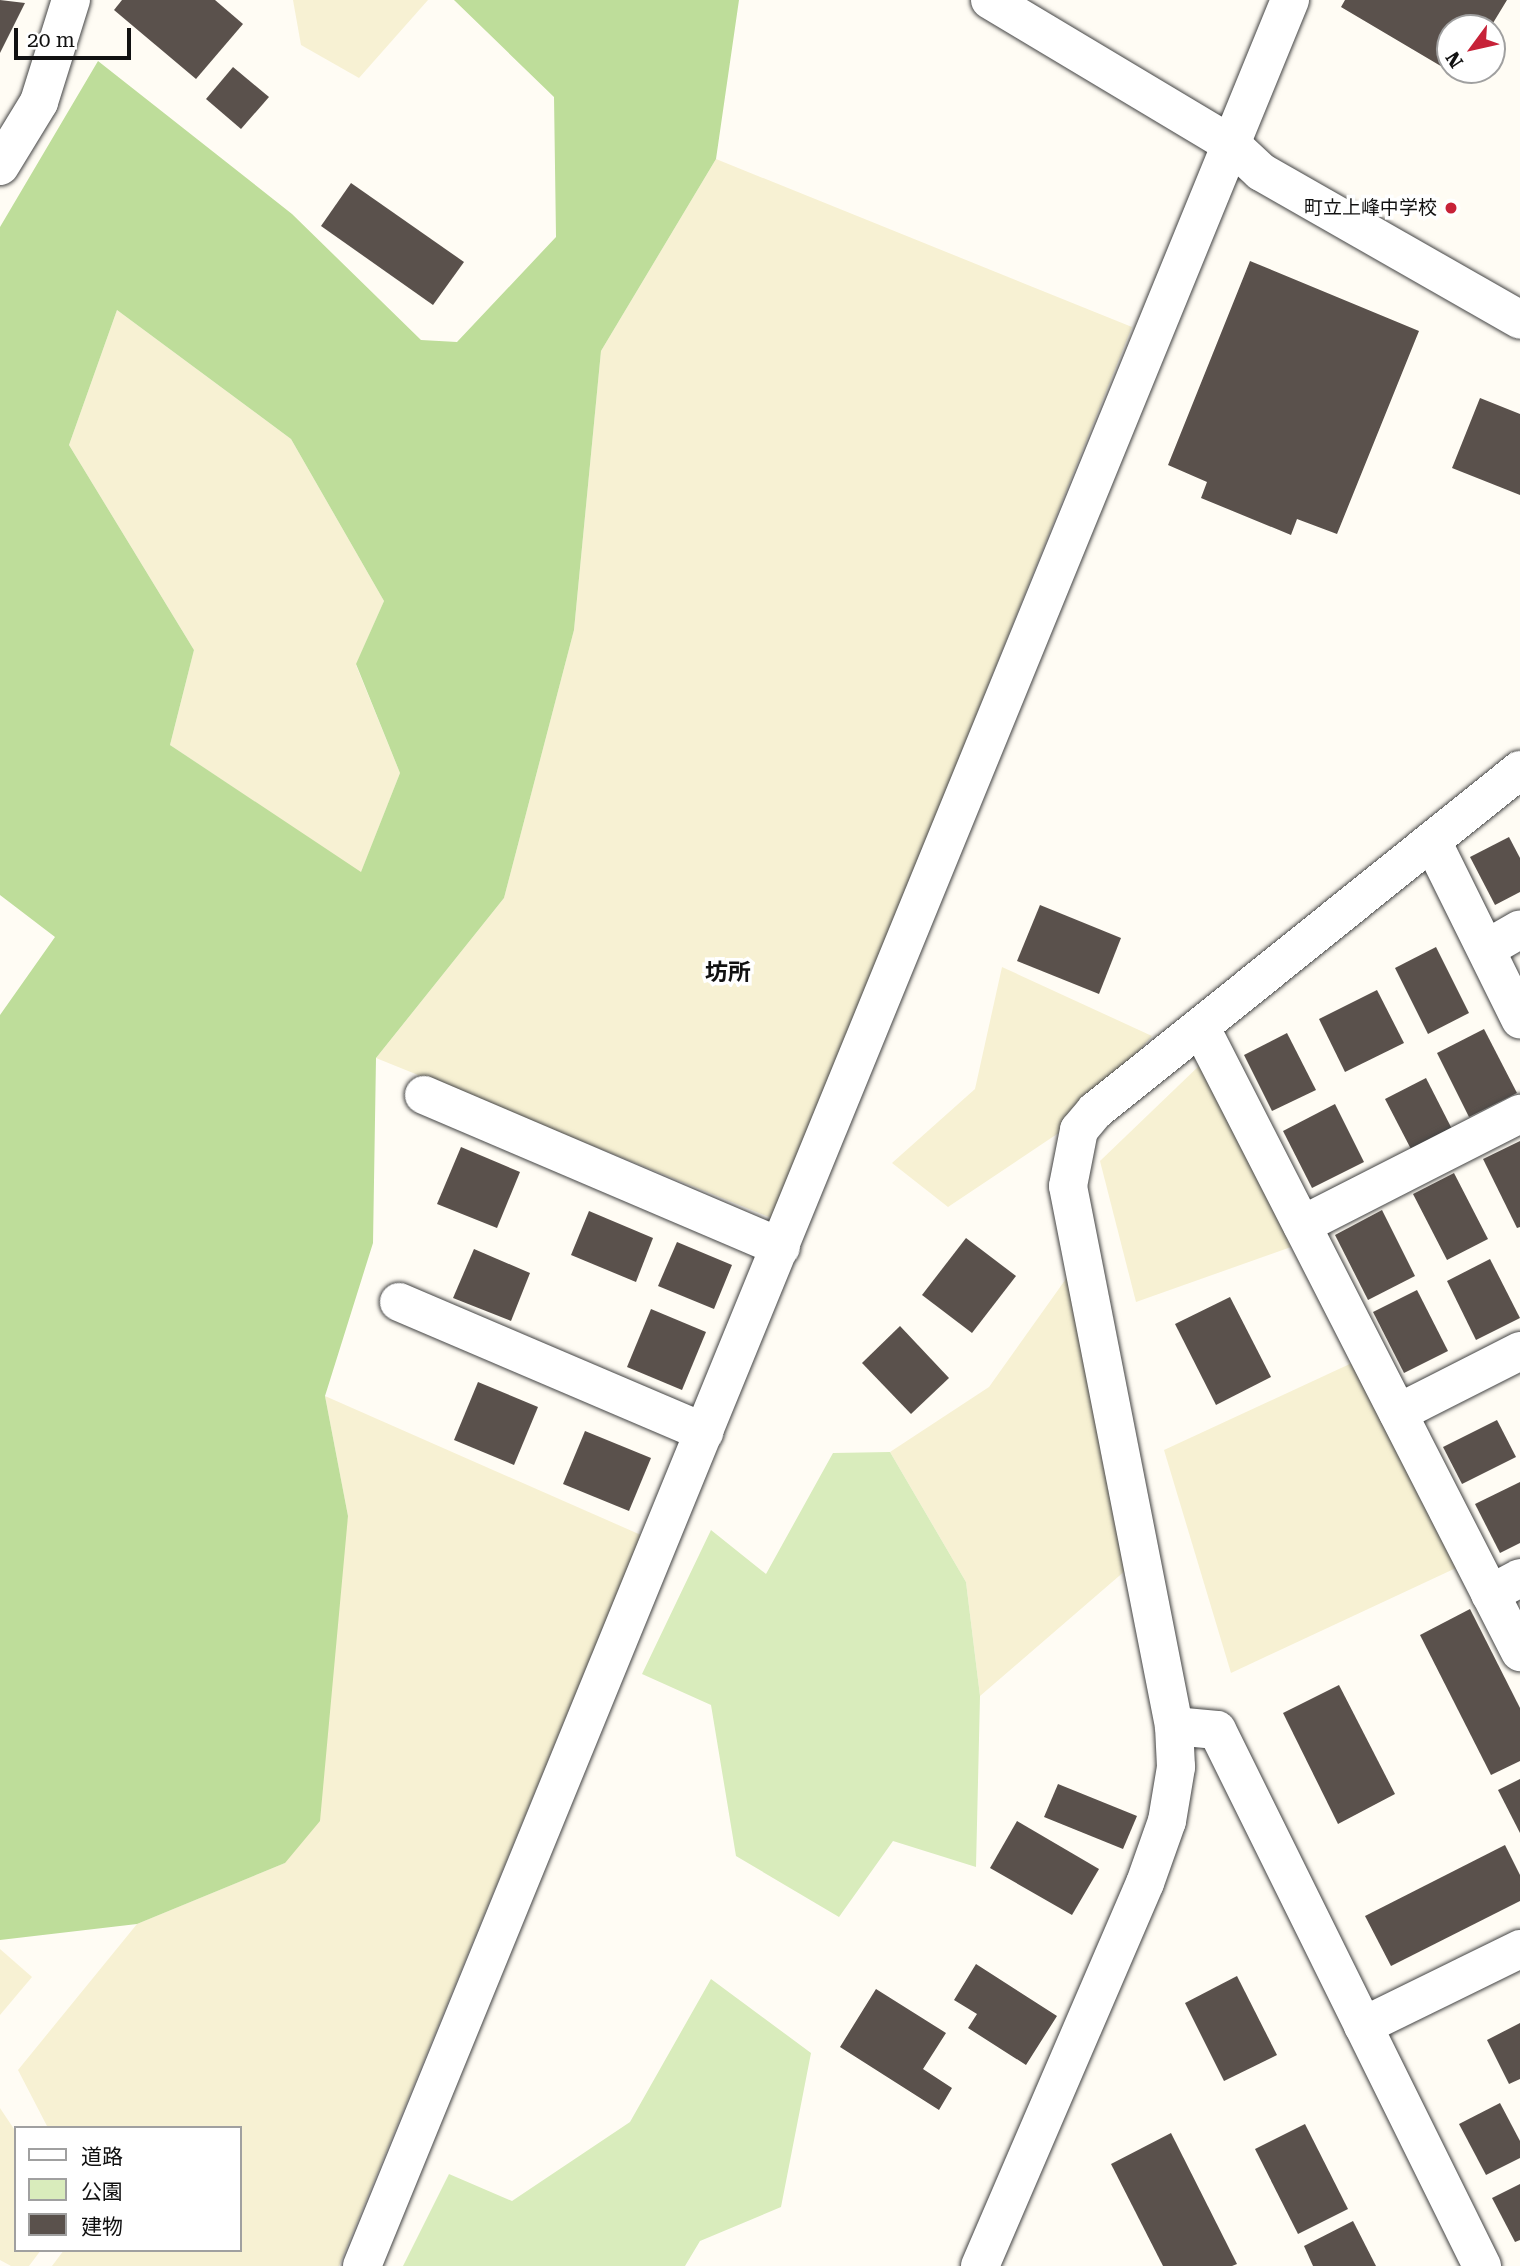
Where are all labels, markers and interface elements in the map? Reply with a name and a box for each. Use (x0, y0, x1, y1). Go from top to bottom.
scale bar (18, 14, 135, 58)
north arrow (1436, 14, 1506, 84)
text: 20 m (27, 28, 75, 52)
text: N (1441, 47, 1468, 72)
place label: 町立上峰中学校 (1304, 197, 1437, 219)
marker: 町立上峰中学校 (1443, 200, 1459, 216)
district label: 坊所 (705, 959, 751, 987)
legend (14, 2126, 242, 2252)
text: 道路 (81, 2145, 123, 2169)
text: 公園 (81, 2180, 123, 2204)
text: 建物 (81, 2215, 123, 2239)

